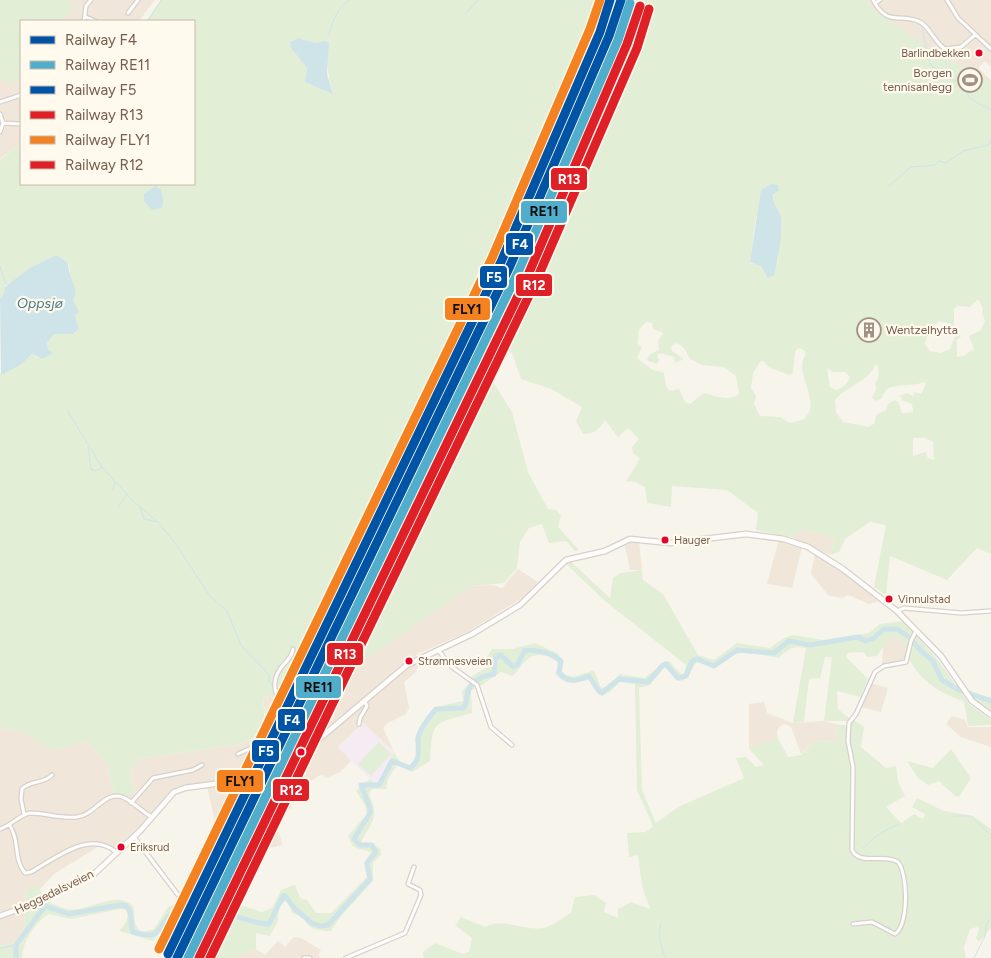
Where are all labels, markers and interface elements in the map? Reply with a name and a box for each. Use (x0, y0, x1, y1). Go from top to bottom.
legend (20, 20, 195, 185)
text: Railway F4 (65, 31, 137, 49)
place label: Barlindbekken (901, 47, 970, 60)
marker: Barlindbekken (974, 48, 984, 58)
text: Railway RE11 (65, 56, 150, 74)
place label: Borgen tennisanlegg (883, 66, 952, 94)
sports icon: Borgen tennisanlegg (957, 67, 983, 93)
text: Railway F5 (65, 81, 136, 99)
text: Railway R13 (65, 106, 143, 124)
text: Railway FLY1 (65, 131, 151, 149)
text: Railway R12 (65, 156, 144, 174)
line badge: R13 (550, 167, 588, 191)
text: R13 (558, 171, 581, 188)
line badge: RE11 (520, 200, 568, 224)
text: RE11 (529, 203, 559, 220)
line badge: F4 (505, 232, 534, 256)
text: F4 (512, 236, 528, 253)
line badge: F5 (479, 265, 508, 289)
text: F5 (486, 269, 502, 286)
line badge: R12 (515, 273, 553, 297)
text: R12 (522, 277, 546, 294)
water label: Oppsjø (17, 295, 64, 312)
line badge: FLY1 (444, 297, 491, 321)
text: FLY1 (452, 301, 482, 318)
building icon: Wentzelhytta (856, 317, 882, 343)
place label: Wentzelhytta (886, 323, 958, 337)
place label: Hauger (674, 534, 710, 547)
marker: Hauger (660, 535, 670, 545)
place label: Vinnulstad (898, 593, 950, 606)
marker: Vinnulstad (884, 594, 894, 604)
line badge: R13 (326, 642, 364, 666)
text: R13 (334, 646, 357, 663)
place label: Strømnesveien (418, 655, 492, 668)
marker: Strømnesveien (404, 656, 414, 666)
line badge: RE11 (295, 675, 342, 699)
text: RE11 (303, 679, 333, 696)
line badge: F4 (277, 708, 306, 732)
text: F4 (284, 712, 300, 729)
line badge: F5 (251, 739, 280, 763)
text: F5 (258, 743, 274, 760)
unlabelled marker (296, 747, 306, 757)
line badge: FLY1 (216, 769, 264, 793)
text: FLY1 (225, 773, 255, 790)
line badge: R12 (272, 778, 310, 802)
text: R12 (279, 782, 303, 799)
place label: Eriksrud (130, 841, 170, 854)
marker: Eriksrud (116, 842, 126, 852)
street label: Heggedalsveien (12, 867, 96, 917)

